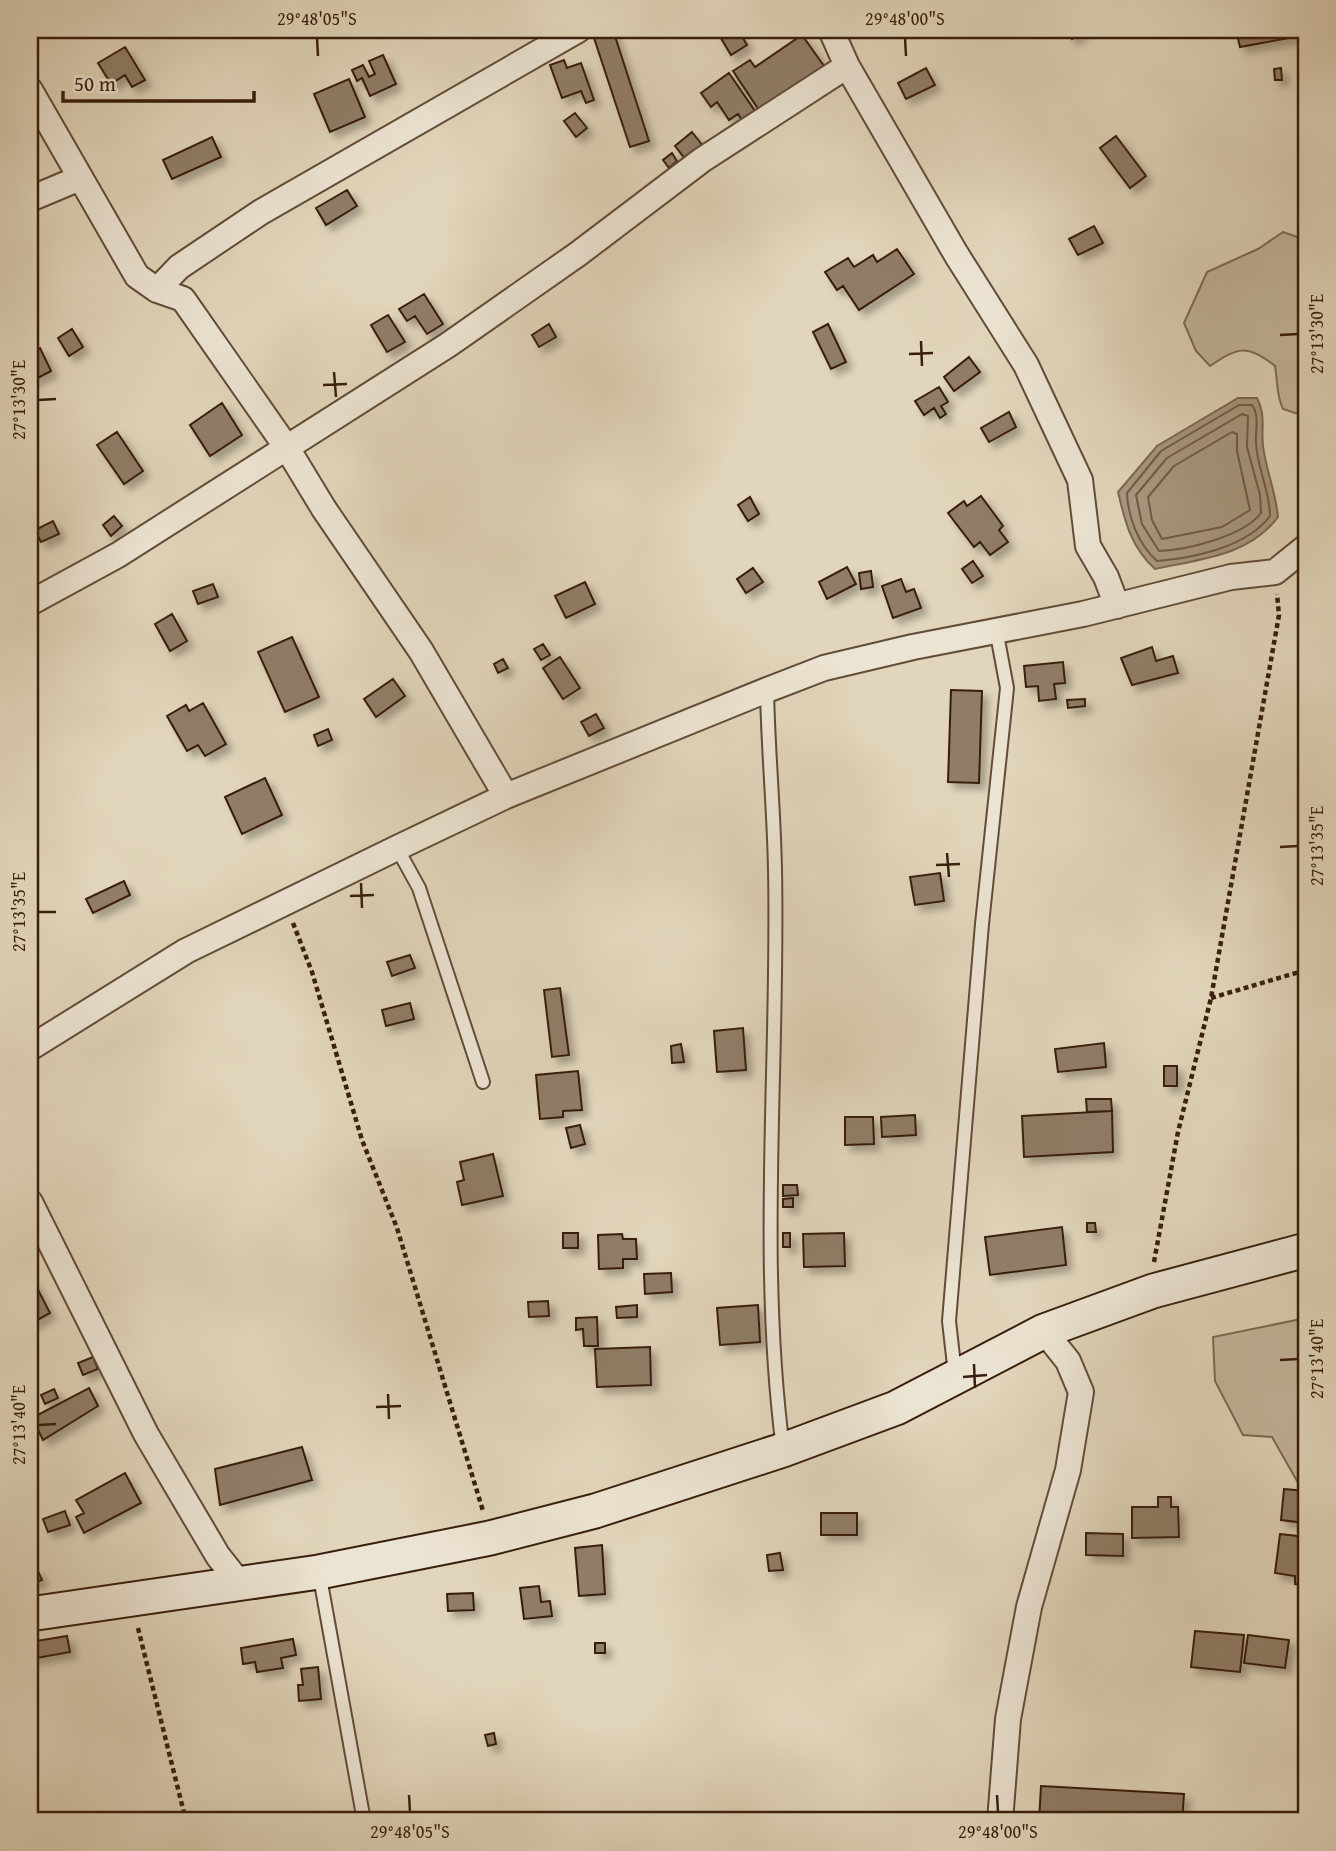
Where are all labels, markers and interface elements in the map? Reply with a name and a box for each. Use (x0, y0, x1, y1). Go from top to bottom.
text: 29°48'05"S (277, 5, 357, 32)
text: 29°48'00"S (865, 5, 945, 32)
scale bar (63, 60, 254, 104)
text: 50 m (74, 68, 116, 99)
text: 27°13'30"E (1303, 294, 1330, 374)
text: 27°13'30"E (5, 360, 32, 440)
text: 27°13'35"E (1303, 806, 1330, 886)
text: 27°13'35"E (5, 872, 32, 952)
text: 27°13'40"E (1303, 1319, 1330, 1399)
text: 27°13'40"E (5, 1385, 32, 1465)
text: 29°48'05"S (370, 1818, 450, 1845)
text: 29°48'00"S (958, 1818, 1038, 1845)

